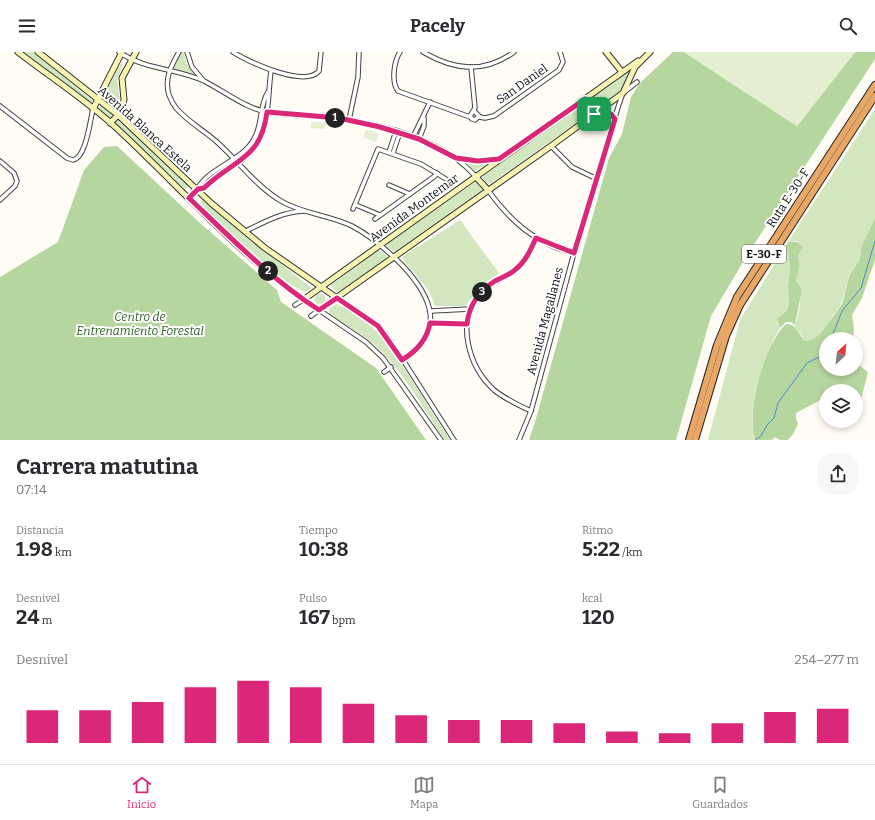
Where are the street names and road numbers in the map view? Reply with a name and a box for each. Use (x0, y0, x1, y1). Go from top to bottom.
street label: San Daniel (494, 61, 551, 107)
street label: Avenida Blanca Estela (95, 83, 195, 175)
street label: Ruta E-30-F (764, 166, 812, 230)
street label: Avenida Montemar (367, 171, 462, 245)
road number: E-30-F (742, 245, 786, 263)
street label: Avenida Magallanes (524, 265, 566, 376)

